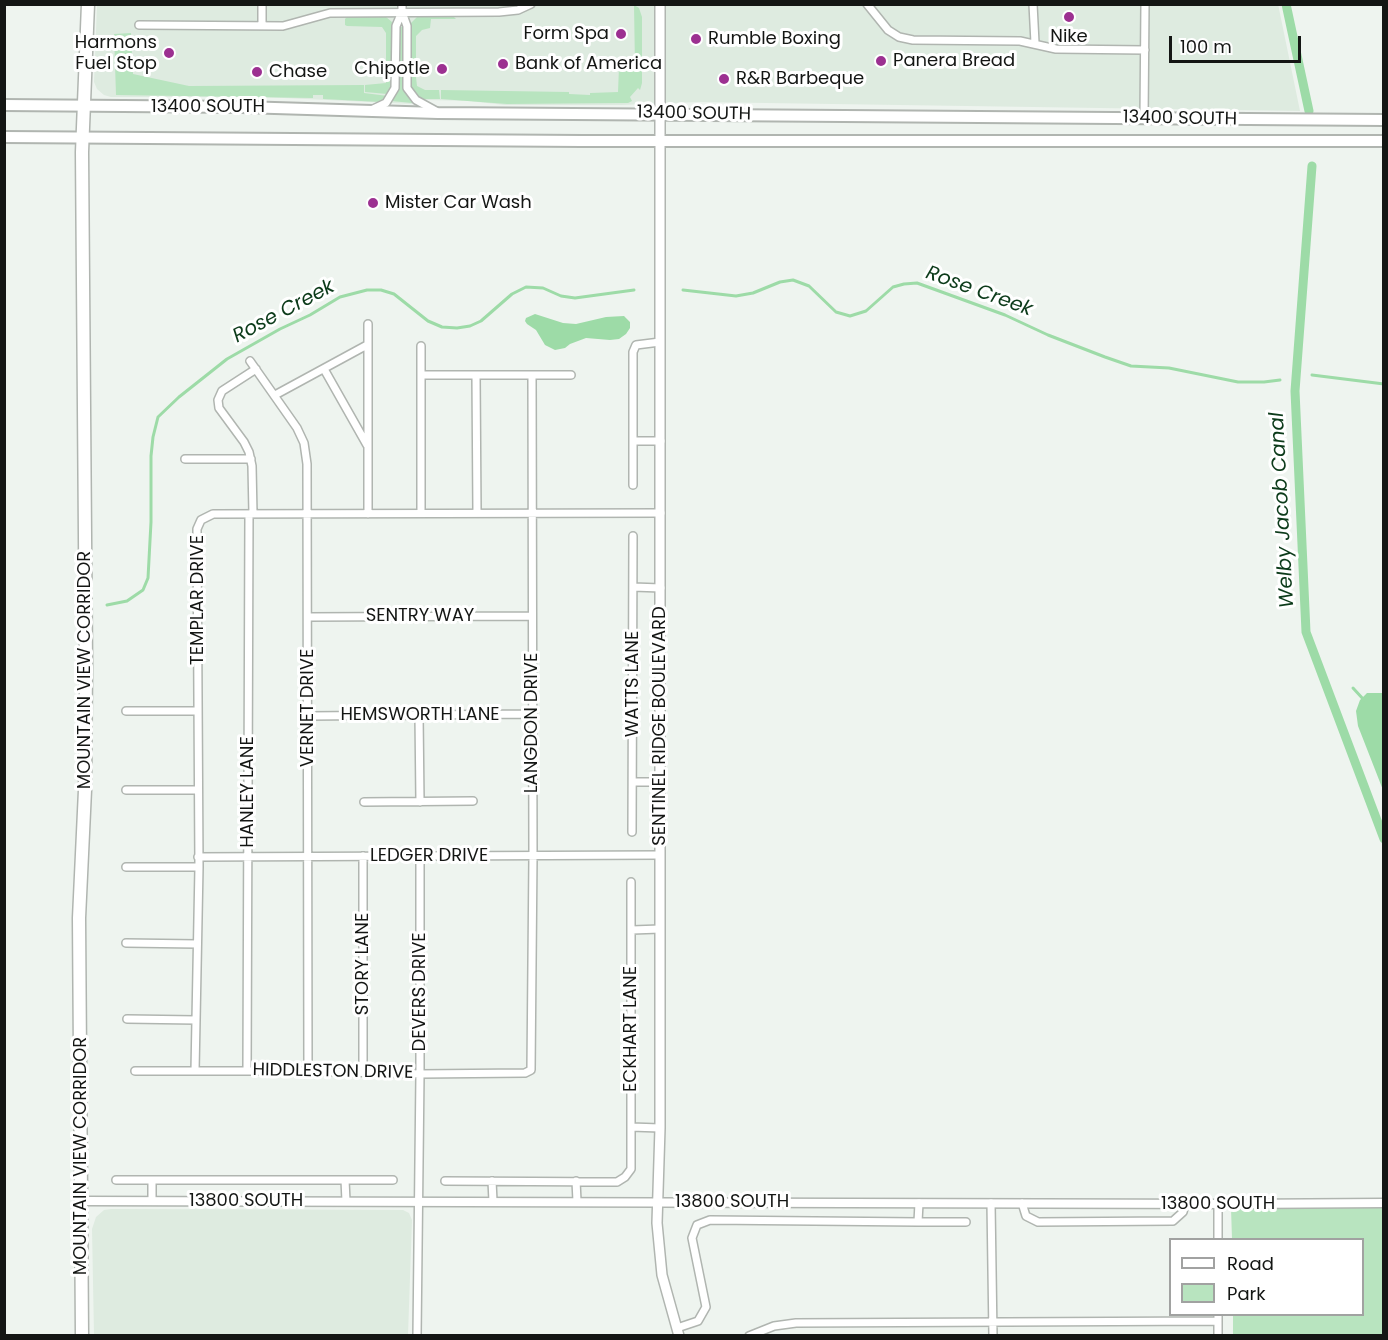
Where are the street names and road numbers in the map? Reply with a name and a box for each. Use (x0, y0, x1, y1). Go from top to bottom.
street label: 13400 SOUTH (151, 96, 265, 118)
street label: 13400 SOUTH (637, 102, 751, 126)
street label: 13400 SOUTH (1123, 107, 1237, 131)
street label: TEMPLAR DRIVE (187, 535, 209, 665)
street label: MOUNTAIN VIEW CORRIDOR (74, 551, 96, 789)
street label: SENTRY WAY (366, 605, 474, 627)
street label: SENTINEL RIDGE BOULEVARD (649, 606, 671, 846)
street label: WATTS LANE (622, 631, 644, 737)
street label: VERNET DRIVE (297, 649, 319, 767)
street label: LANGDON DRIVE (521, 653, 543, 793)
street label: HEMSWORTH LANE (340, 704, 500, 726)
street label: HANLEY LANE (237, 736, 259, 848)
street label: LEDGER DRIVE (370, 845, 488, 867)
street label: STORY LANE (352, 913, 374, 1015)
street label: DEVERS DRIVE (409, 932, 431, 1052)
street label: ECKHART LANE (620, 966, 642, 1092)
street label: MOUNTAIN VIEW CORRIDOR (70, 1037, 92, 1275)
street label: HIDDLESTON DRIVE (252, 1060, 414, 1084)
street label: 13800 SOUTH (189, 1190, 303, 1212)
street label: 13800 SOUTH (675, 1191, 789, 1213)
street label: 13800 SOUTH (1161, 1193, 1275, 1215)

